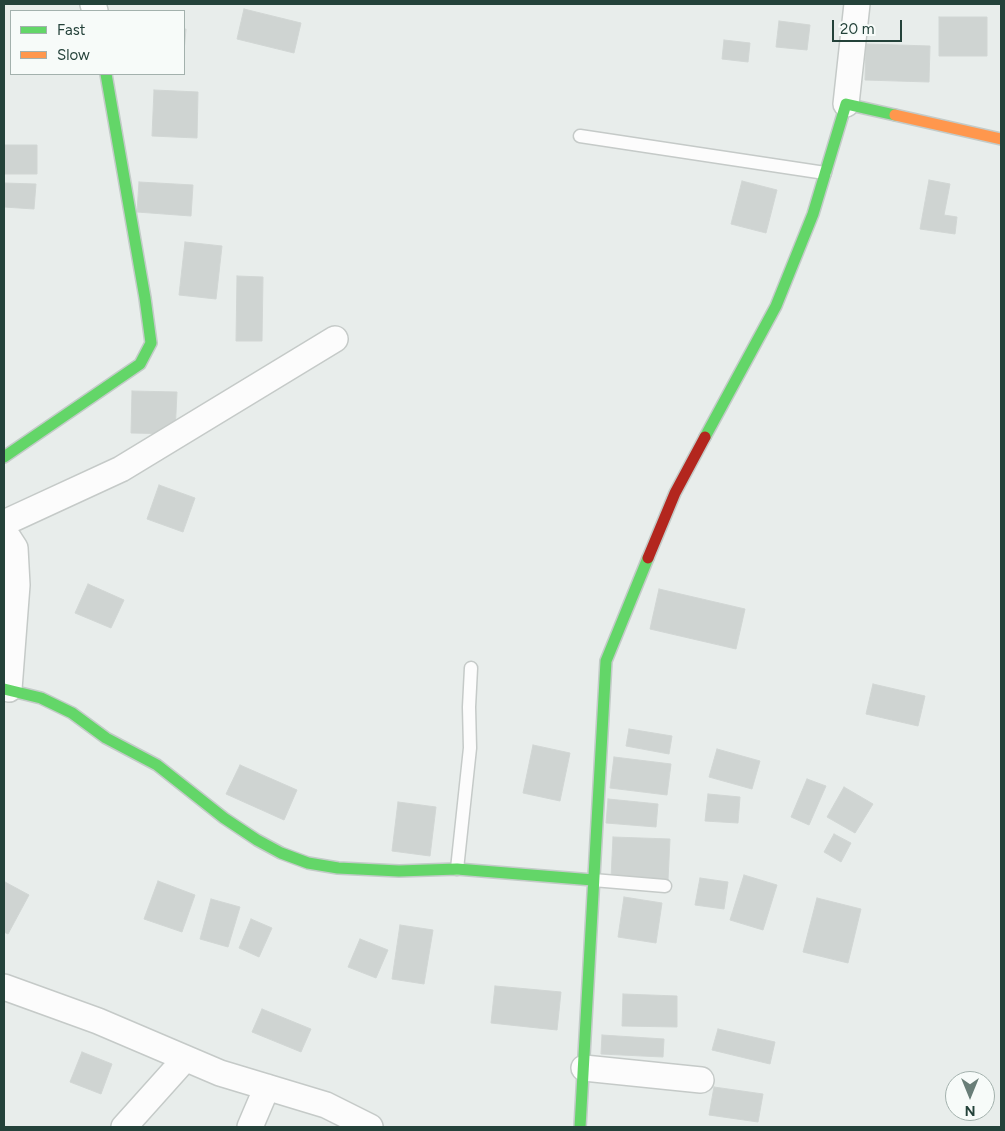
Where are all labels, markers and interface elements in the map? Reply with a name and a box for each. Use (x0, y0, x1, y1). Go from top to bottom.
legend (10, 10, 185, 75)
scale bar (835, 10, 905, 42)
text: 20 m (840, 20, 874, 38)
text: Fast (57, 21, 85, 39)
text: Slow (57, 46, 90, 64)
north arrow (945, 1071, 995, 1121)
text: N (965, 1102, 975, 1119)

